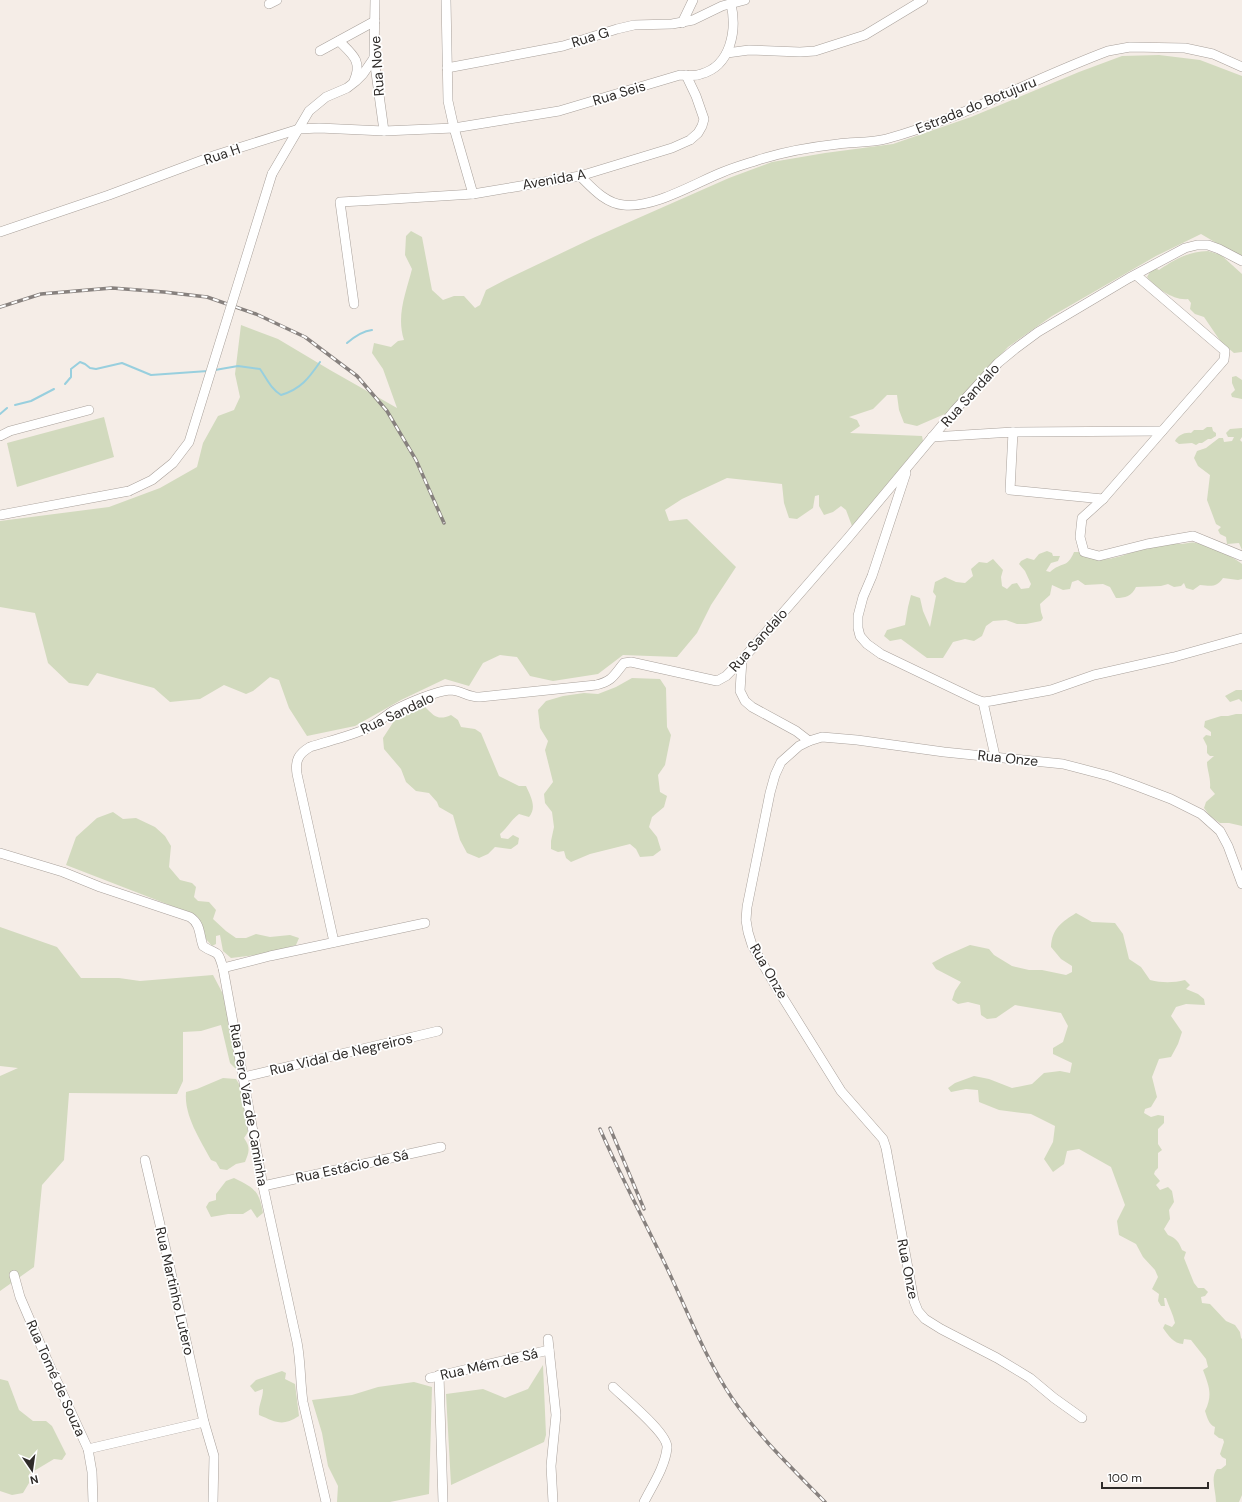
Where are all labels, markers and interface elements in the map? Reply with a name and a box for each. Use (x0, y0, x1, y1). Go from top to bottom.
street label: Rua G (569, 23, 611, 51)
street label: Rua Nove (366, 35, 388, 97)
street label: Estrada do Botujuru (913, 73, 1039, 137)
street label: Rua Seis (590, 76, 648, 110)
street label: Rua H (201, 139, 243, 169)
street label: Avenida A (521, 165, 587, 193)
street label: Rua Sandalo (937, 360, 1003, 430)
street label: Rua Sandalo (725, 605, 791, 675)
street label: Rua Sandalo (357, 688, 437, 738)
street label: Rua Onze (977, 746, 1039, 770)
street label: Rua Onze (746, 940, 792, 1002)
street label: Rua Pero Vaz de Caminha (226, 1023, 272, 1187)
street label: Rua Vidal de Negreiros (268, 1029, 414, 1079)
street label: Rua Estácio de Sá (294, 1145, 410, 1187)
street label: Rua Martinho Lutero (151, 1225, 199, 1357)
street label: Rua Onze (893, 1237, 923, 1301)
street label: Rua Tomé de Souza (22, 1317, 90, 1439)
street label: Rua Mém de Sá (438, 1344, 540, 1384)
north arrow (12, 1450, 52, 1490)
scale bar (1102, 1464, 1208, 1490)
text: 100 m (1108, 1470, 1142, 1486)
text: N (29, 1472, 40, 1487)

